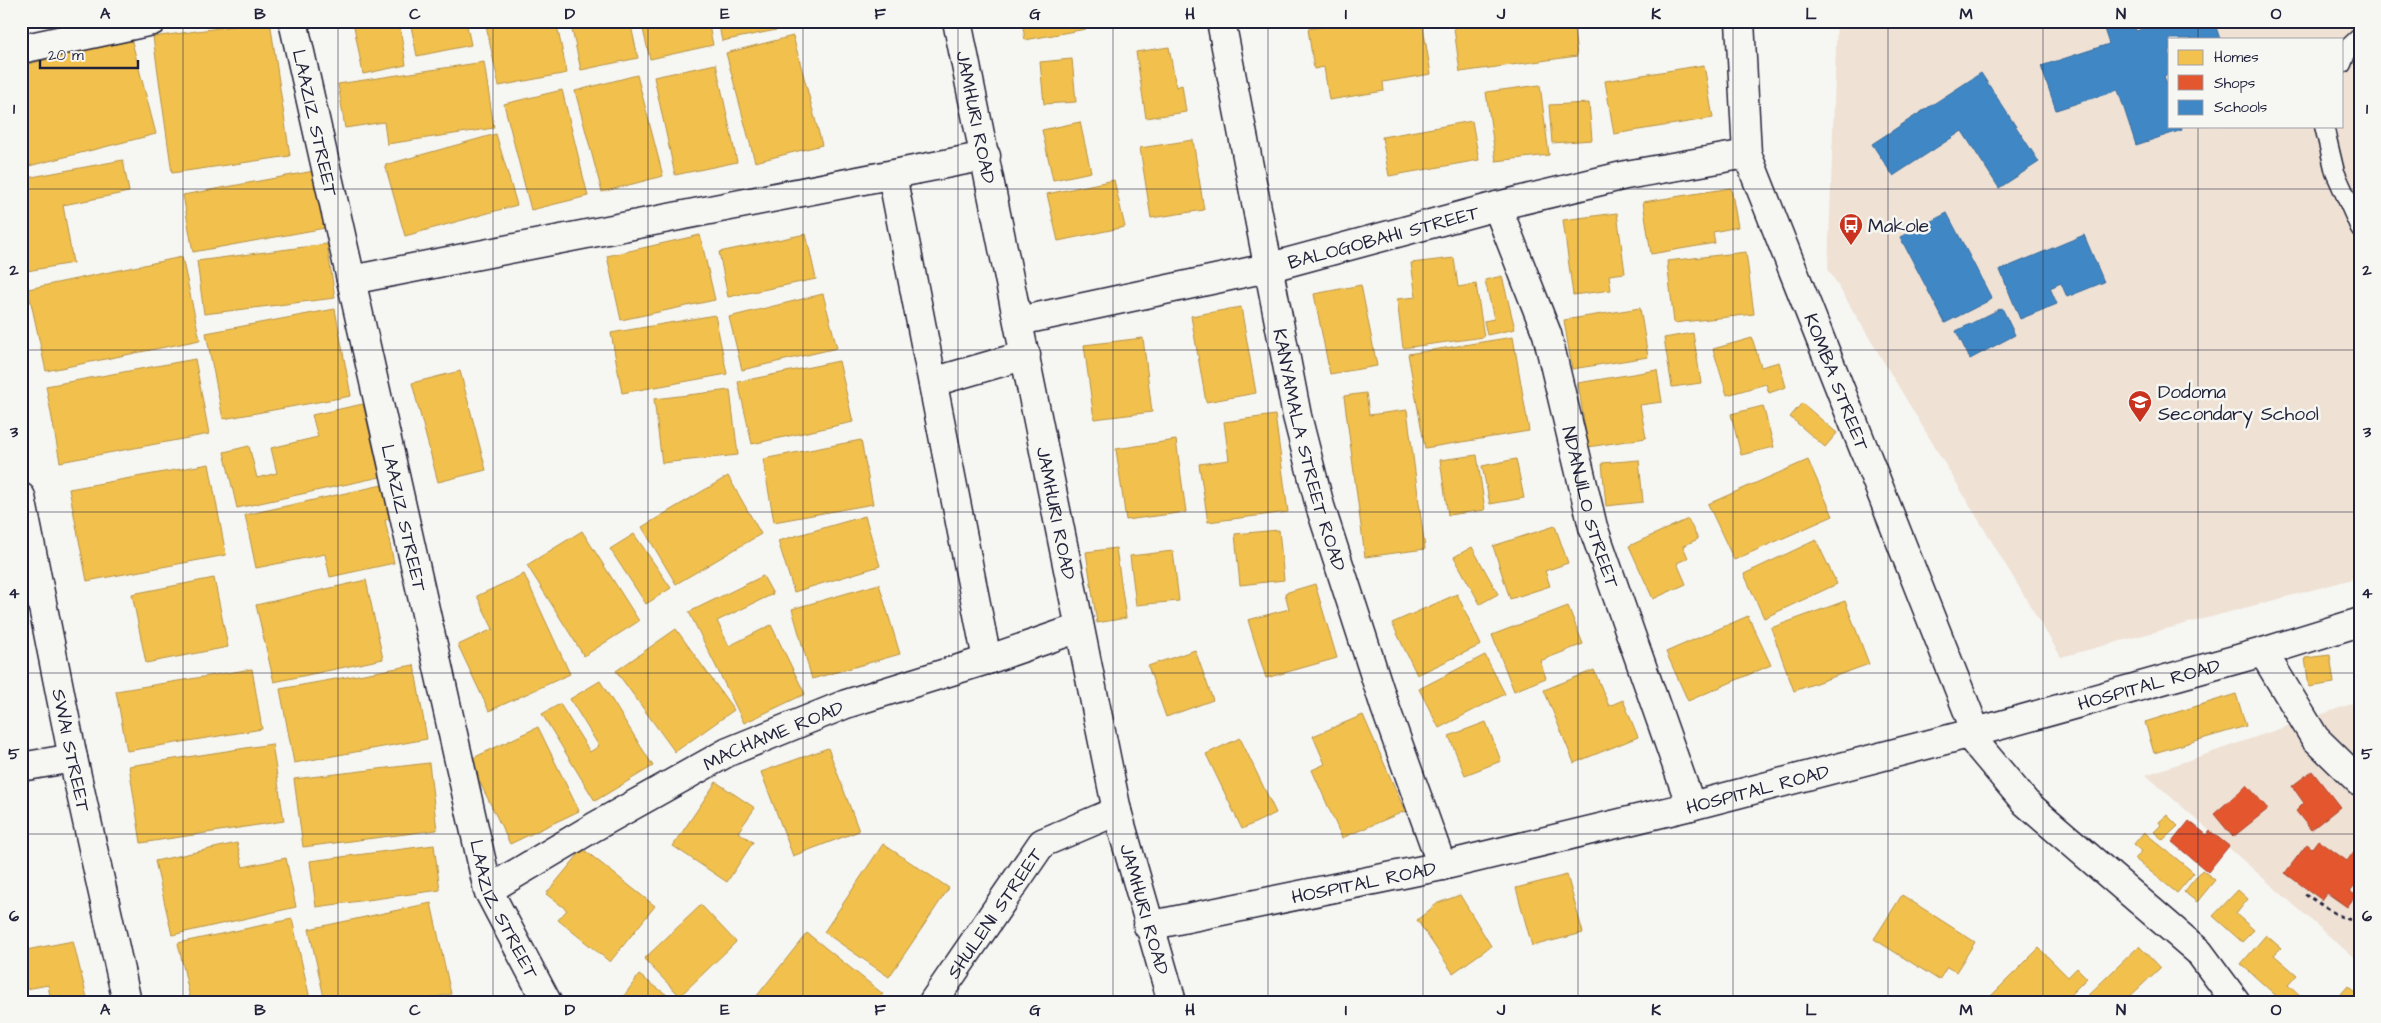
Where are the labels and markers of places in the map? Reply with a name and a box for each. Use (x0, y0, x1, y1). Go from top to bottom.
bus stop icon: Makole (1838, 212, 1864, 246)
place label: Makole (1868, 213, 1929, 240)
place label: Dodoma Secondary School (2158, 379, 2319, 429)
school or university icon: Dodoma Secondary School (2127, 389, 2153, 423)

